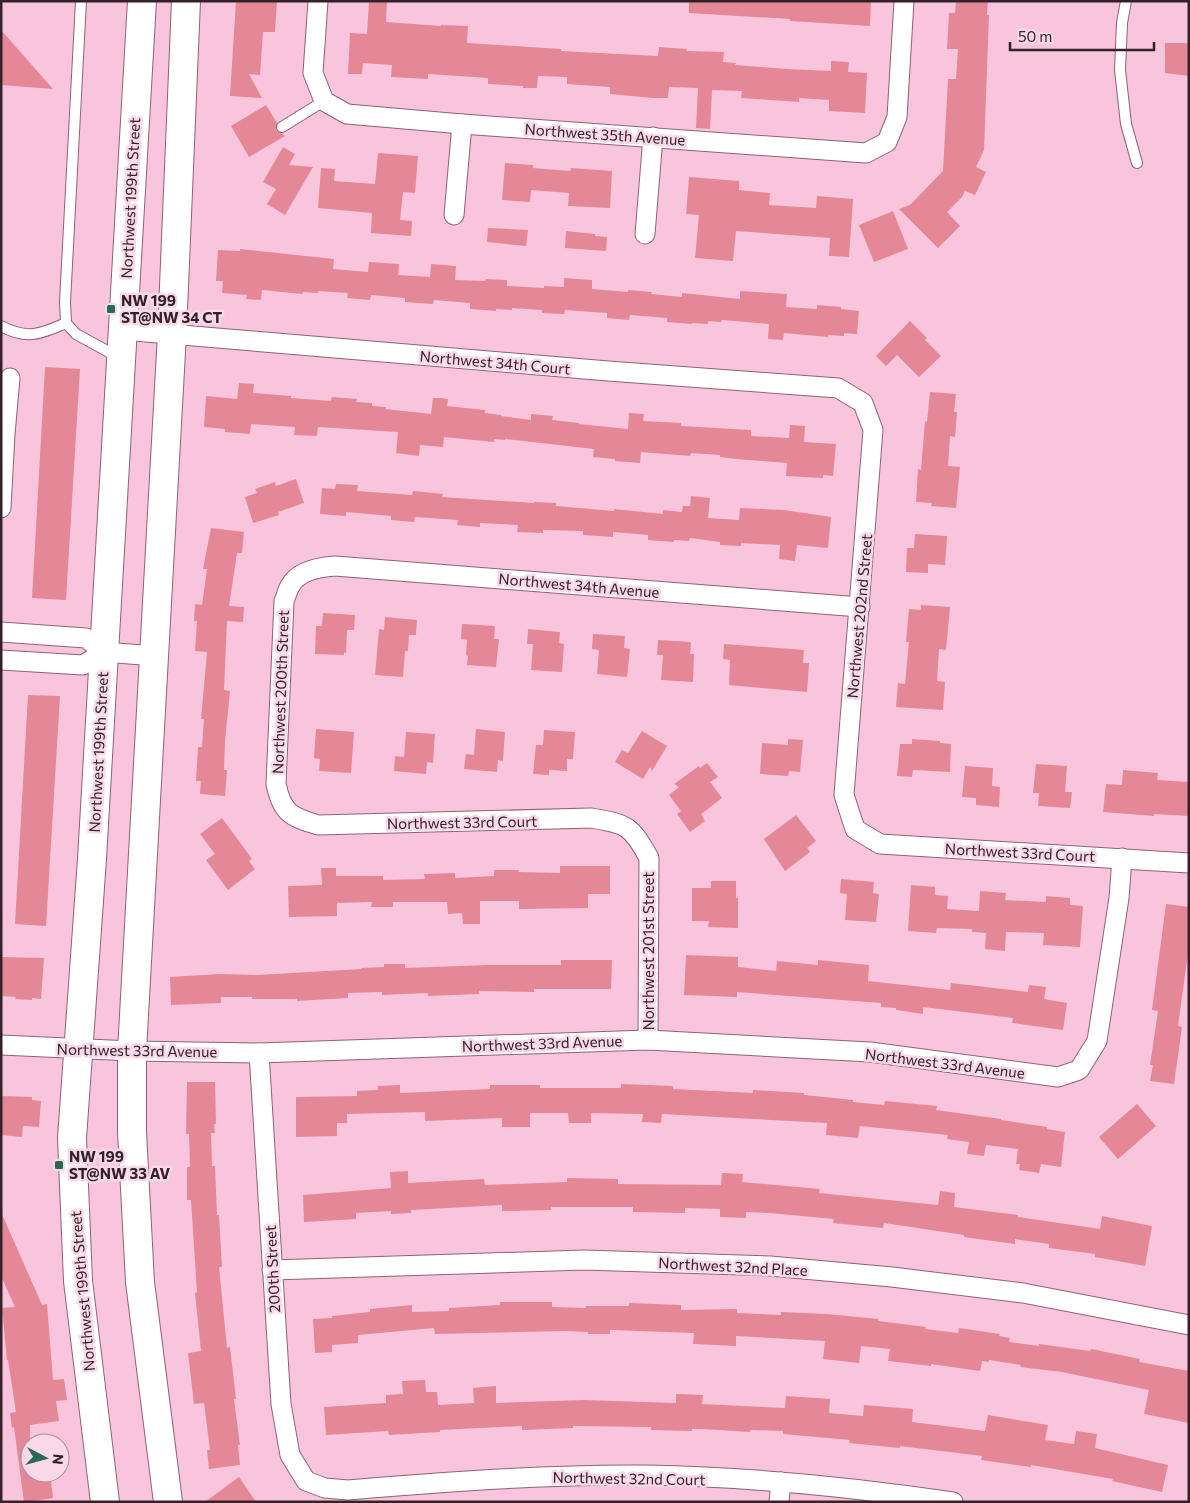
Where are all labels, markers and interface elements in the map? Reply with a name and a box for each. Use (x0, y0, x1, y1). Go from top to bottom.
scale bar (1010, 20, 1154, 52)
text: 50 m (1018, 27, 1052, 45)
street label: Northwest 199th Street (117, 117, 143, 279)
street label: Northwest 35th Avenue (524, 119, 686, 149)
place label: NW 199 ST@NW 34 CT (121, 291, 223, 326)
marker: NW 199 ST@NW 34 CT (105, 303, 117, 315)
street label: Northwest 34th Court (419, 346, 571, 378)
street label: Northwest 202nd Street (843, 533, 875, 699)
street label: Northwest 34th Avenue (498, 569, 660, 601)
street label: Northwest 200th Street (268, 610, 292, 774)
street label: Northwest 199th Street (85, 671, 111, 833)
street label: Northwest 33rd Court (387, 812, 537, 832)
street label: Northwest 33rd Court (944, 839, 1096, 865)
street label: Northwest 201st Street (639, 872, 657, 1030)
street label: Northwest 33rd Avenue (461, 1031, 623, 1055)
street label: Northwest 33rd Avenue (57, 1040, 218, 1060)
street label: Northwest 33rd Avenue (864, 1044, 1026, 1082)
place label: NW 199 ST@NW 33 AV (69, 1147, 170, 1182)
marker: NW 199 ST@NW 33 AV (53, 1159, 65, 1171)
street label: Northwest 199th Street (66, 1210, 98, 1372)
street label: 200th Street (261, 1225, 283, 1313)
street label: Northwest 32nd Place (658, 1253, 808, 1279)
north arrow (20, 1433, 70, 1483)
text: N (49, 1453, 67, 1466)
street label: Northwest 32nd Court (552, 1468, 706, 1488)

